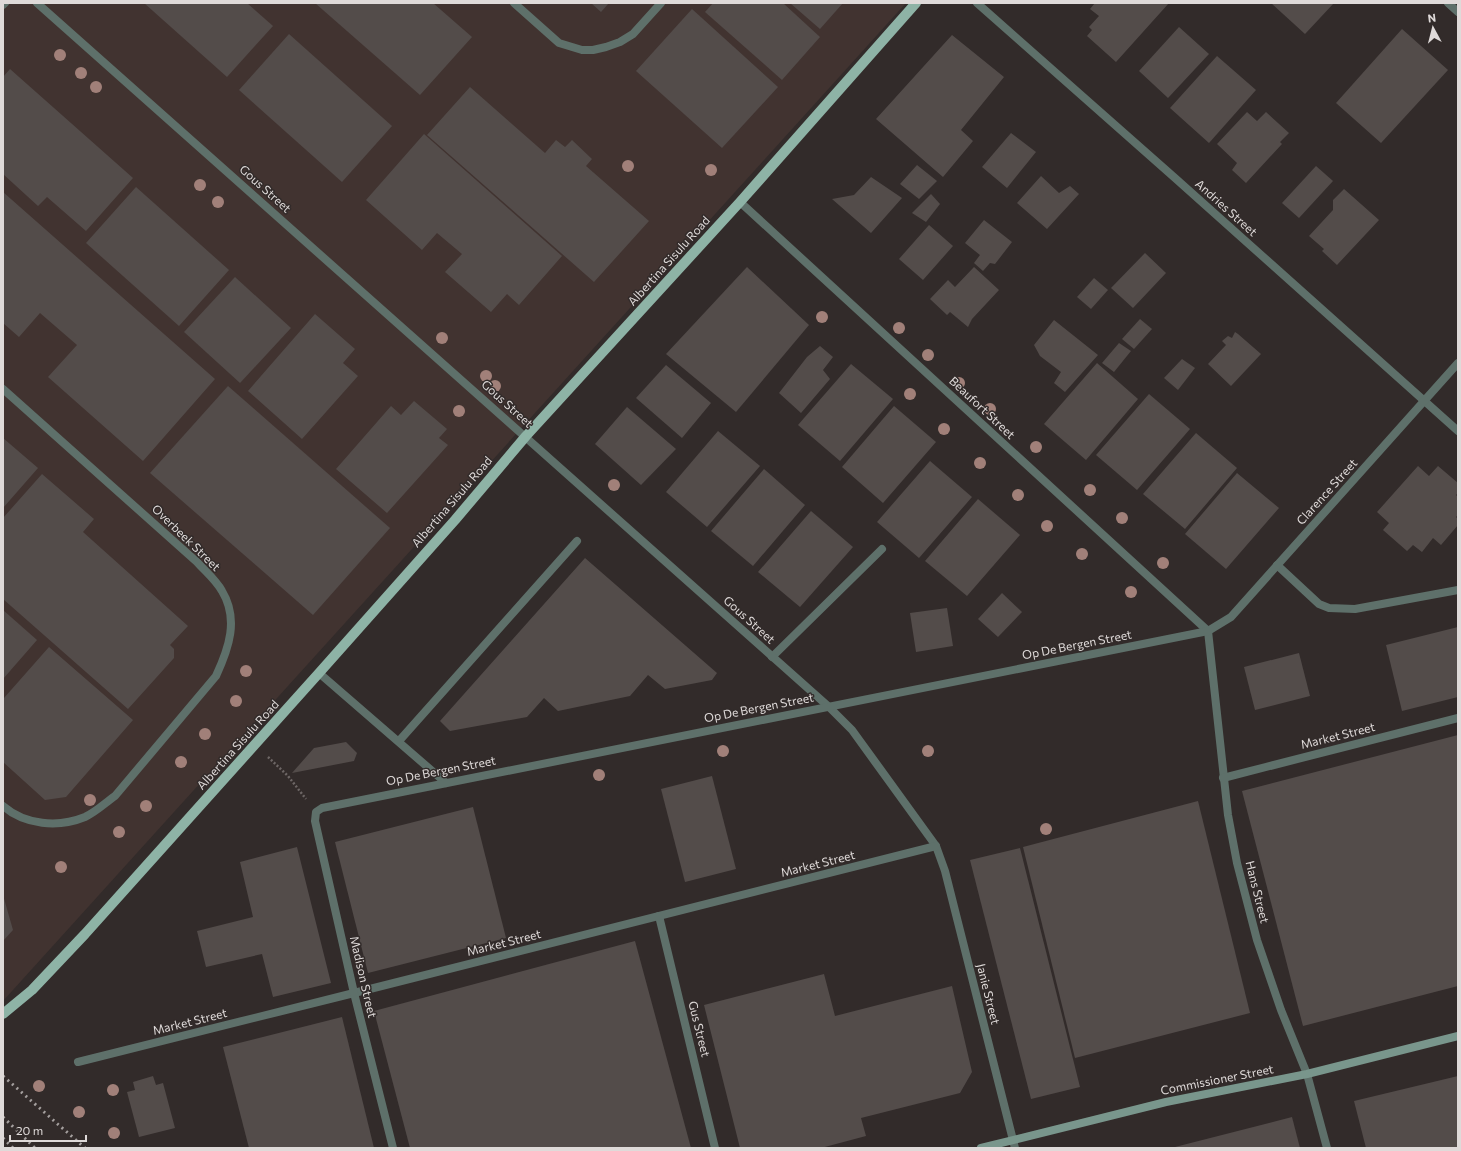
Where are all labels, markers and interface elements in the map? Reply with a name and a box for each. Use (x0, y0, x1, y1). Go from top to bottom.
north arrow (1413, 8, 1453, 48)
text: N (1427, 11, 1437, 25)
street label: Gous Street (237, 162, 294, 215)
street label: Andries Street (1193, 176, 1260, 239)
street label: Albertina Sisulu Road (624, 213, 712, 308)
street label: Beaufort Street (947, 373, 1018, 441)
street label: Gous Street (479, 377, 536, 430)
street label: Albertina Sisulu Road (408, 453, 494, 549)
street label: Clarence Street (1293, 455, 1360, 527)
street label: Overbeek Street (150, 501, 224, 573)
street label: Gous Street (721, 593, 778, 646)
street label: Op De Bergen Street (1021, 627, 1133, 662)
street label: Op De Bergen Street (703, 690, 815, 725)
street label: Albertina Sisulu Road (193, 697, 281, 792)
street label: Market Street (1299, 719, 1376, 751)
street label: Op De Bergen Street (385, 753, 497, 788)
street label: Market Street (779, 847, 856, 879)
street label: Hans Street (1243, 859, 1273, 924)
street label: Market Street (465, 926, 542, 958)
street label: Madison Street (348, 935, 380, 1019)
street label: Janie Street (974, 962, 1003, 1026)
street label: Gus Street (686, 999, 714, 1058)
street label: Market Street (151, 1005, 228, 1037)
street label: Commissioner Street (1159, 1061, 1275, 1097)
scale bar (10, 1117, 86, 1143)
text: 20 m (16, 1123, 43, 1137)

